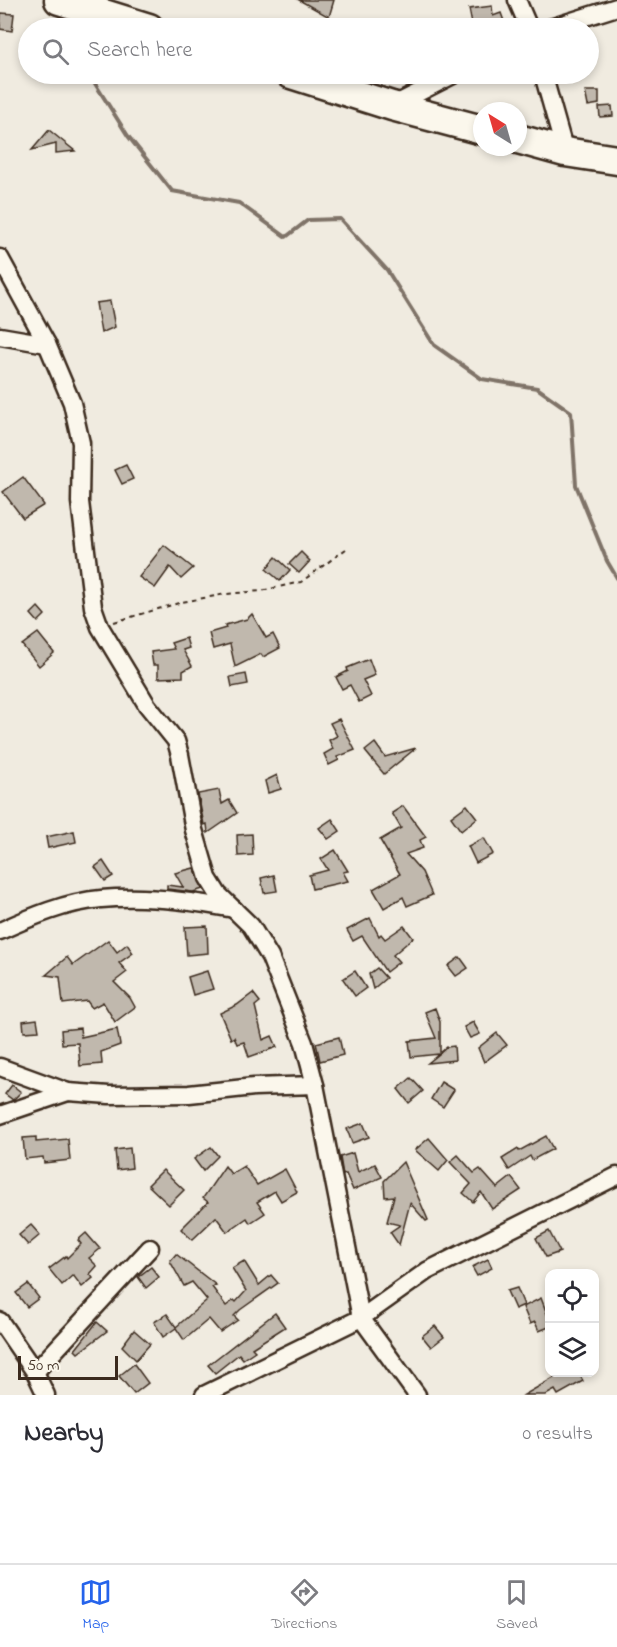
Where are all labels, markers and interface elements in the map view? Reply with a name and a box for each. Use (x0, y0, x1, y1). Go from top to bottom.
search box (18, 18, 599, 84)
icon: search (39, 35, 72, 68)
text: Search here (87, 35, 192, 67)
north arrow (473, 102, 527, 156)
map controls (545, 1269, 599, 1377)
button: locate (545, 1269, 599, 1323)
button: layers (545, 1323, 599, 1377)
scale bar (18, 1353, 118, 1380)
text: 50 m (27, 1354, 59, 1378)
text: Nearby (24, 1415, 103, 1453)
text: 0 results (522, 1420, 593, 1449)
tab: Map (79, 1576, 112, 1636)
tab: Directions (271, 1576, 337, 1636)
tab: Saved (496, 1576, 538, 1636)

